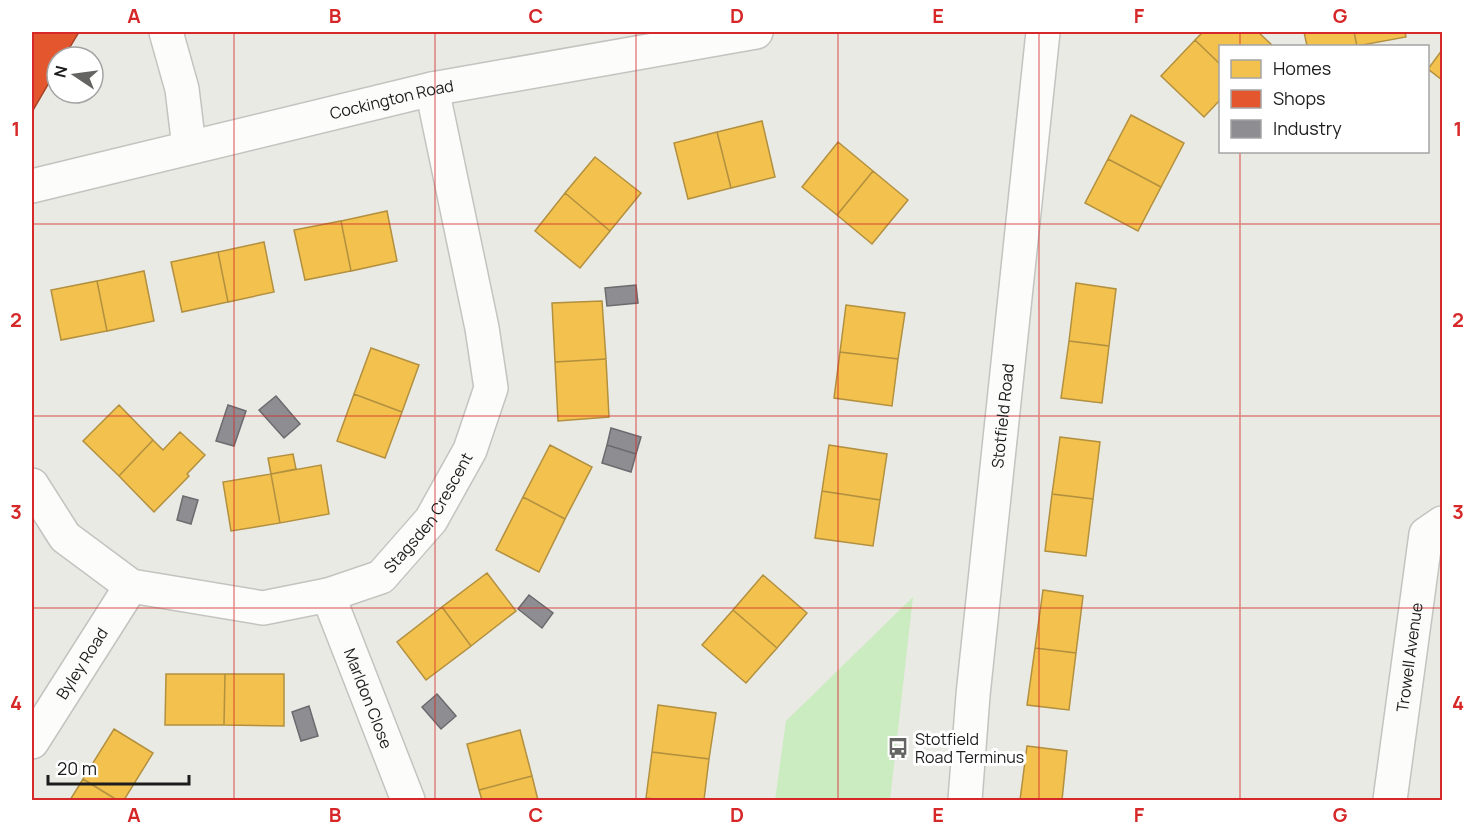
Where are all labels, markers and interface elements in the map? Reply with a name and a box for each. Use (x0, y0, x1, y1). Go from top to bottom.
text: A (127, 2, 141, 29)
text: B (329, 2, 342, 29)
text: C (529, 2, 543, 29)
text: D (730, 2, 744, 29)
text: E (932, 2, 944, 29)
text: F (1134, 2, 1145, 29)
text: G (1333, 2, 1348, 29)
north arrow (45, 45, 105, 105)
legend (1219, 45, 1429, 153)
text: Homes (1273, 56, 1331, 80)
text: N (48, 64, 72, 80)
street label: Cockington Road (327, 74, 455, 124)
text: Shops (1273, 86, 1325, 110)
text: 1 (12, 115, 20, 142)
text: 1 (1454, 115, 1462, 142)
text: Industry (1273, 116, 1342, 140)
text: 2 (10, 306, 22, 333)
text: 2 (1452, 306, 1464, 333)
street label: Stotfield Road (986, 362, 1019, 469)
street label: Stagsden Crescent (378, 448, 477, 578)
text: 3 (10, 498, 22, 525)
text: 3 (1452, 498, 1464, 525)
street label: Trowell Avenue (1391, 601, 1428, 713)
street label: Byley Road (51, 623, 113, 703)
street label: Marldon Close (339, 645, 398, 752)
text: 4 (10, 689, 22, 716)
text: 4 (1452, 689, 1464, 716)
place label: Stotfield Road Terminus (915, 728, 1024, 768)
bus stop icon: Stotfield Road Terminus (886, 736, 910, 760)
scale bar (48, 748, 189, 786)
text: 20 m (57, 756, 97, 780)
text: A (127, 801, 141, 828)
text: B (329, 801, 342, 828)
text: C (529, 801, 543, 828)
text: D (730, 801, 744, 828)
text: E (932, 801, 944, 828)
text: F (1134, 801, 1145, 828)
text: G (1333, 801, 1348, 828)

